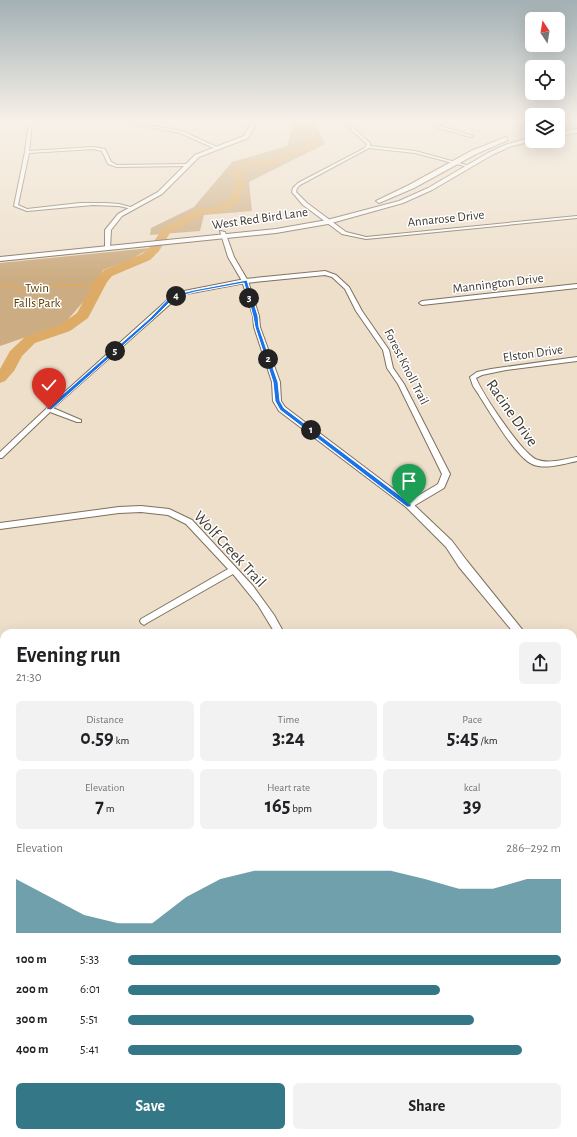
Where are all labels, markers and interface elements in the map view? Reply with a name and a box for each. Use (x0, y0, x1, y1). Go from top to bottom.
north arrow (525, 12, 565, 52)
map controls (525, 12, 565, 148)
button: locate (525, 60, 565, 100)
button: layers (525, 108, 565, 148)
street label: West Red Bird Lane (211, 206, 309, 232)
street label: Annarose Drive (407, 209, 485, 229)
street label: Mannington Drive (452, 272, 544, 296)
park label: Twin Falls Park (13, 282, 61, 310)
pin: 4 (166, 286, 186, 306)
pin: 3 (239, 288, 259, 308)
text: 4 (173, 290, 179, 301)
text: 3 (247, 292, 251, 303)
street label: Forest Knoll Trail (381, 327, 431, 407)
pin: 5 (105, 341, 125, 361)
street label: Elston Drive (502, 343, 564, 365)
text: 5 (113, 345, 117, 356)
pin: 2 (258, 349, 278, 369)
text: 2 (265, 353, 271, 364)
pin (32, 368, 66, 409)
icon: check (38, 374, 60, 396)
street label: Racine Drive (483, 377, 541, 449)
pin: 1 (301, 420, 321, 440)
text: 1 (309, 424, 313, 435)
pin (392, 464, 426, 505)
icon: arrive (398, 470, 420, 492)
street label: Wolf Creek Trail (191, 508, 269, 590)
button: share (519, 642, 561, 684)
text: Evening run (16, 644, 121, 666)
text: 21:30 (16, 671, 42, 684)
text: Distance (86, 714, 123, 725)
text: Time (278, 714, 299, 725)
text: Pace (462, 714, 482, 725)
text: 0.59 (80, 728, 114, 748)
text: 3:24 (272, 728, 305, 748)
text: 5:45 (447, 728, 479, 748)
text: km (114, 735, 129, 746)
text: /km (479, 735, 498, 746)
text: Elevation (85, 782, 125, 793)
text: Heart rate (267, 782, 310, 793)
text: kcal (464, 782, 481, 793)
text: 7 (95, 796, 104, 816)
text: 165 (265, 796, 290, 816)
text: 39 (463, 796, 481, 816)
text: m (104, 803, 114, 814)
text: bpm (290, 803, 312, 814)
text: Elevation (16, 842, 63, 855)
text: 286–292 m (506, 842, 561, 855)
text: 100 m (16, 953, 47, 966)
text: 5:33 (80, 953, 99, 966)
text: 200 m (16, 983, 48, 996)
text: 6:01 (80, 983, 100, 996)
text: 300 m (16, 1013, 48, 1026)
text: 5:51 (80, 1013, 98, 1026)
text: 400 m (16, 1043, 49, 1056)
text: 5:41 (80, 1043, 99, 1056)
button: Save (16, 1083, 285, 1129)
button: Share (293, 1083, 561, 1129)

